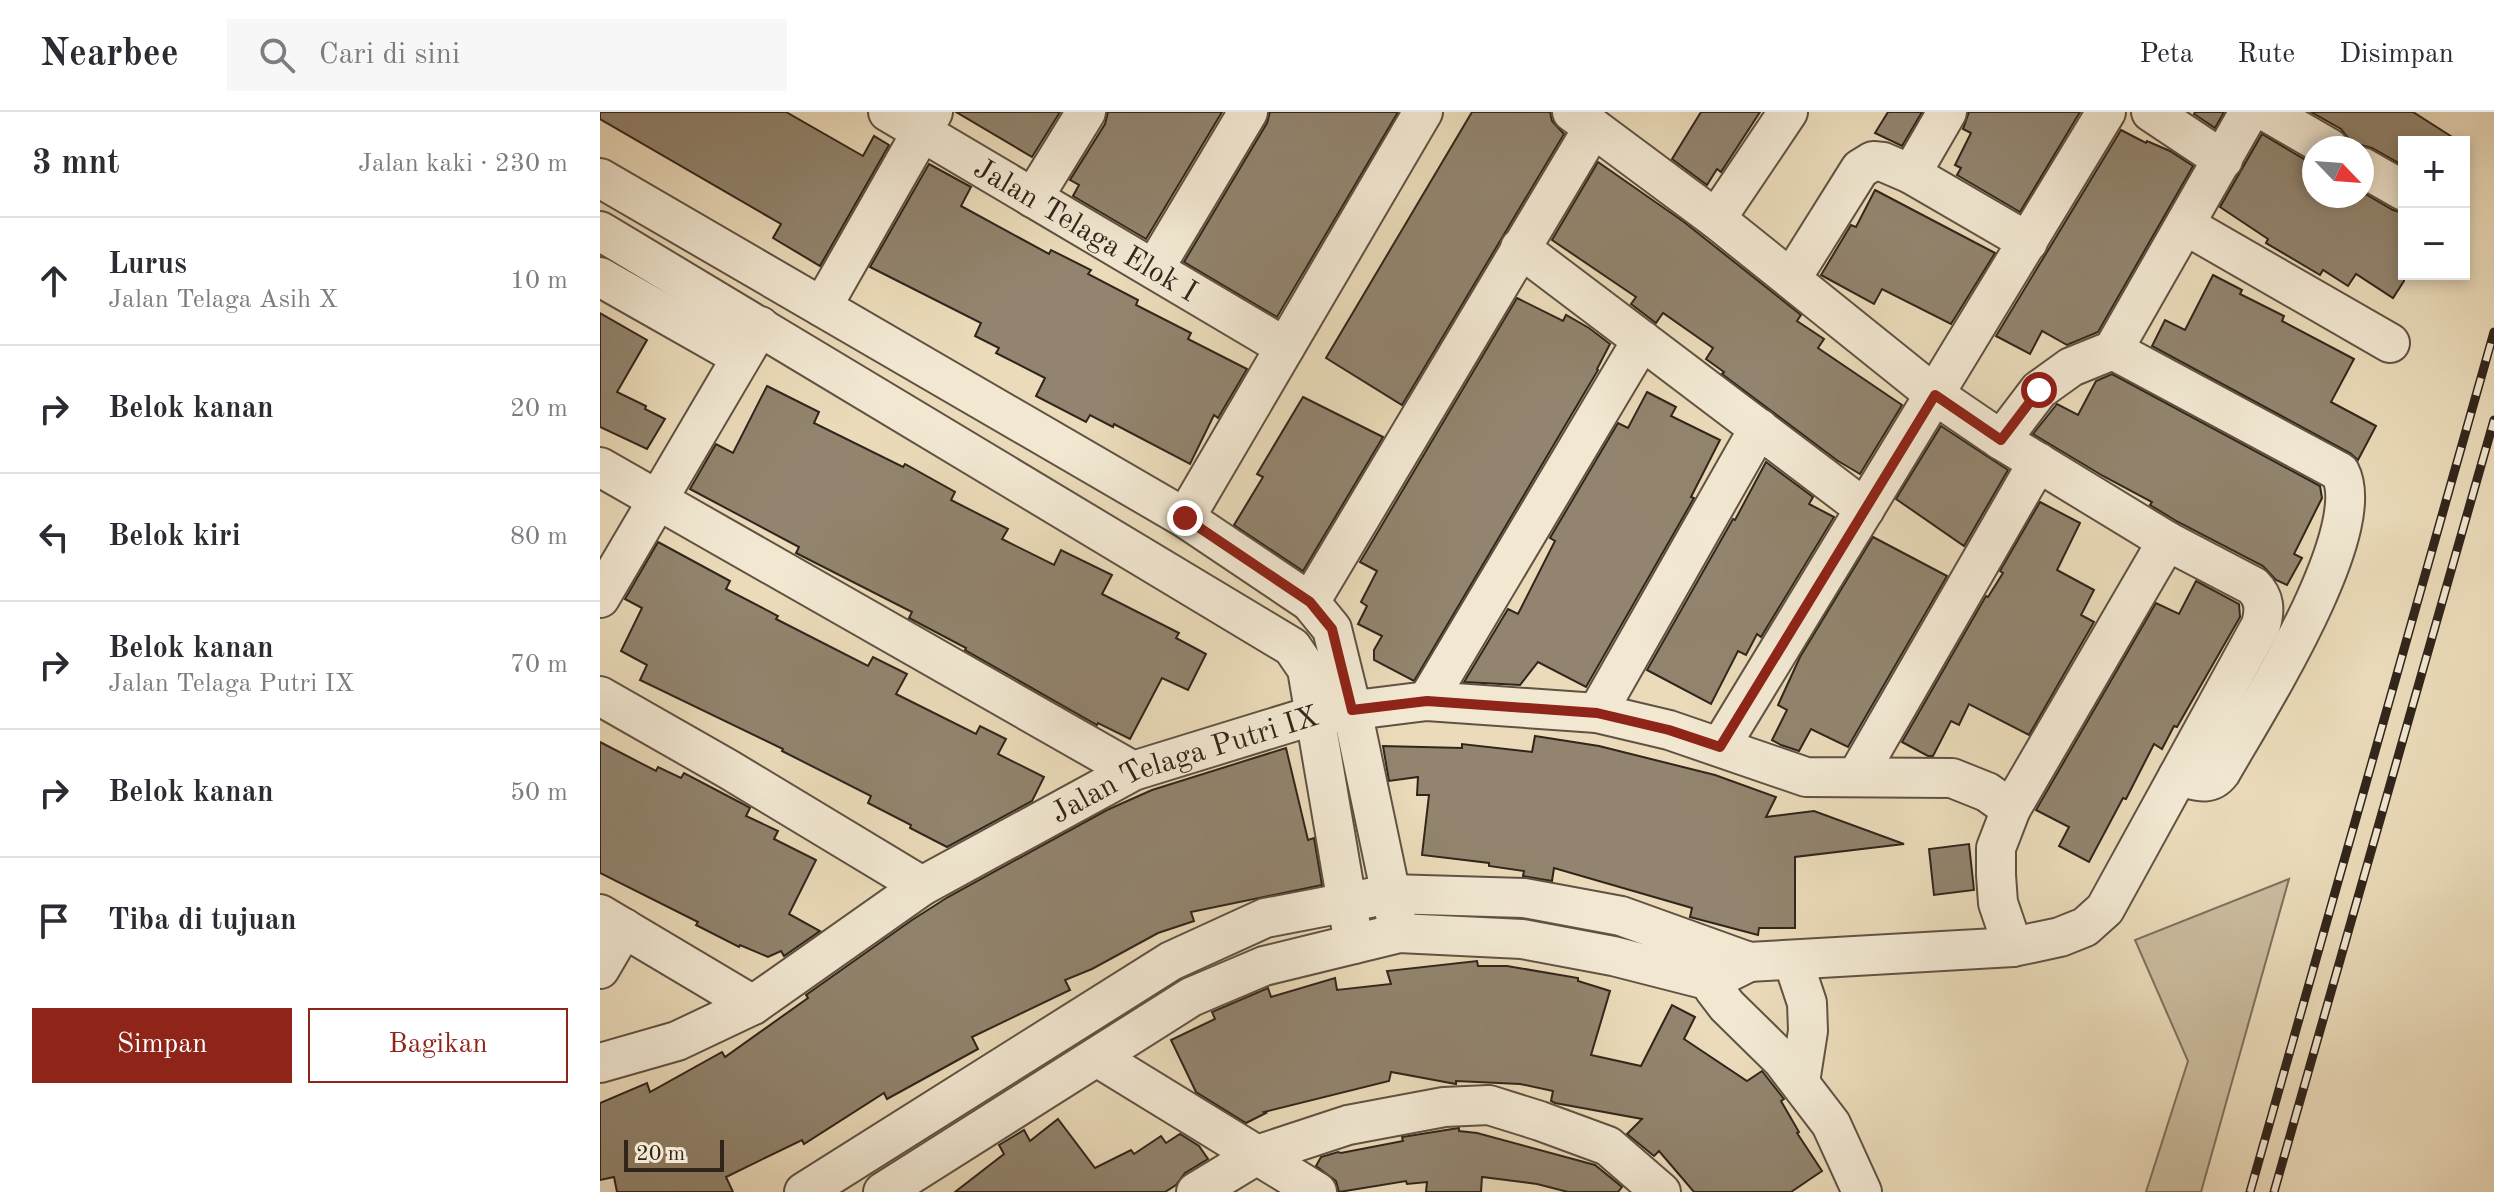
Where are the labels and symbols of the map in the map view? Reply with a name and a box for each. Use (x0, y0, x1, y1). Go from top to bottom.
north arrow (2302, 136, 2374, 208)
street label: Jalan Telaga Elok I (968, 153, 1202, 308)
route start (2021, 372, 2057, 408)
route end (1167, 500, 1203, 536)
street label: Jalan Telaga Putri IX (1047, 702, 1322, 830)
scale bar (624, 1136, 724, 1172)

